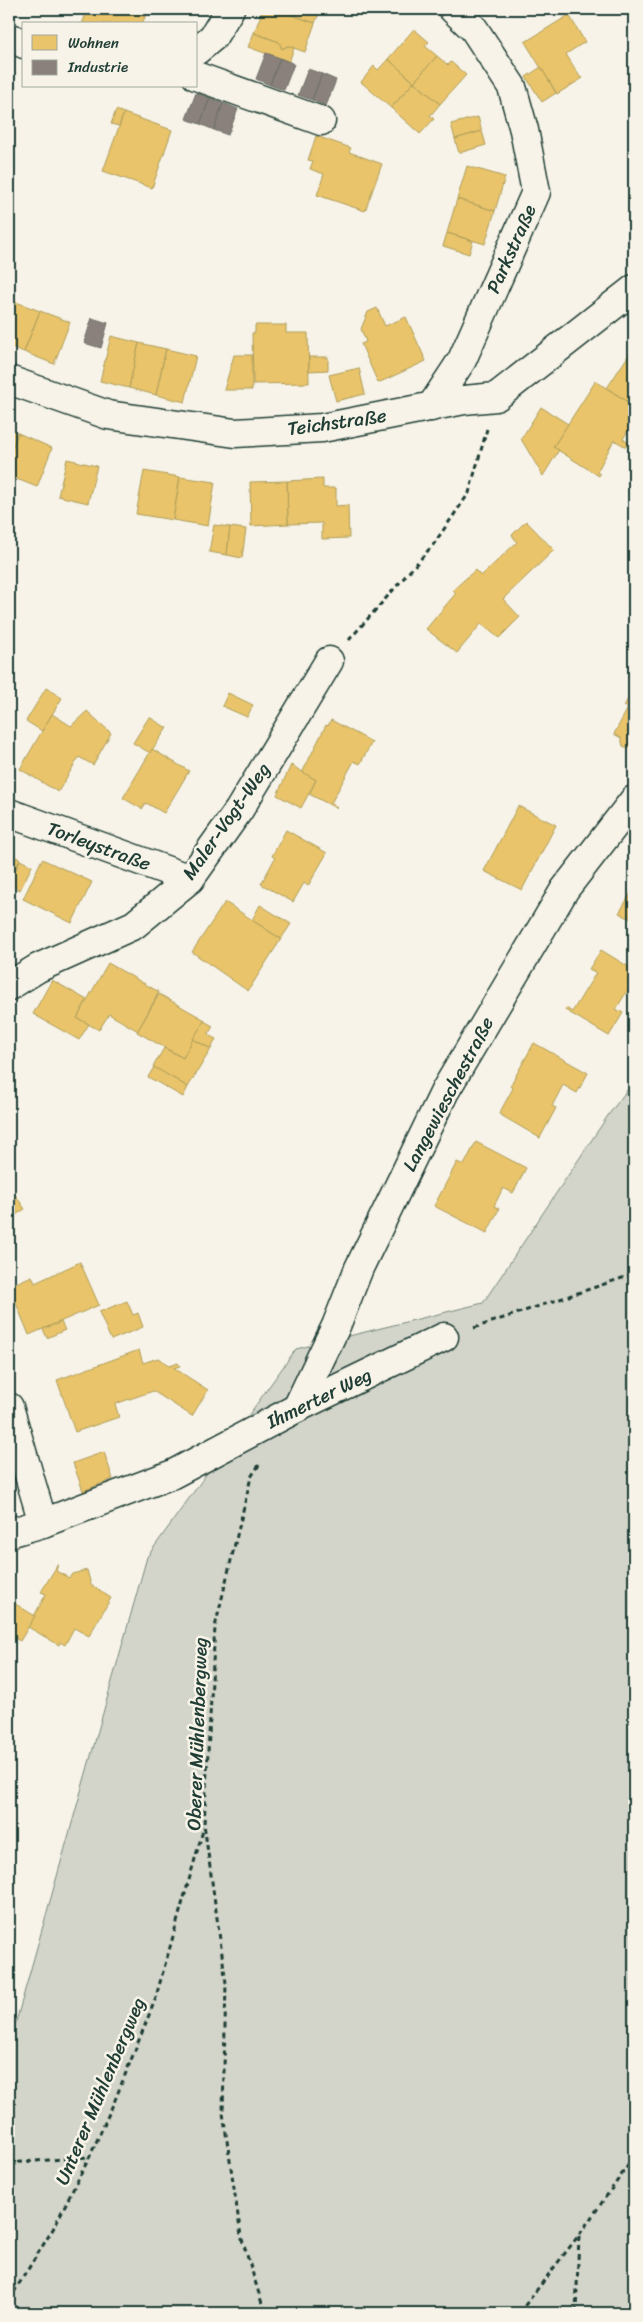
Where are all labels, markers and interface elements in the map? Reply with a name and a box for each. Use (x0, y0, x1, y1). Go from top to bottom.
legend (22, 22, 198, 88)
text: Wohnen (68, 30, 119, 56)
text: Industrie (67, 54, 128, 80)
street label: Parkstraße (477, 199, 545, 299)
street label: Teichstraße (285, 399, 389, 445)
street label: Maler-Vogt-Weg (173, 755, 279, 887)
street label: Torleystraße (42, 812, 156, 880)
street label: Langewieschestraße (393, 1010, 503, 1177)
street label: Ihmerter Weg (260, 1358, 377, 1438)
street label: Oberer Mühlenbergweg (177, 1636, 217, 1831)
street label: Unterer Mühlenbergweg (45, 1992, 155, 2190)

